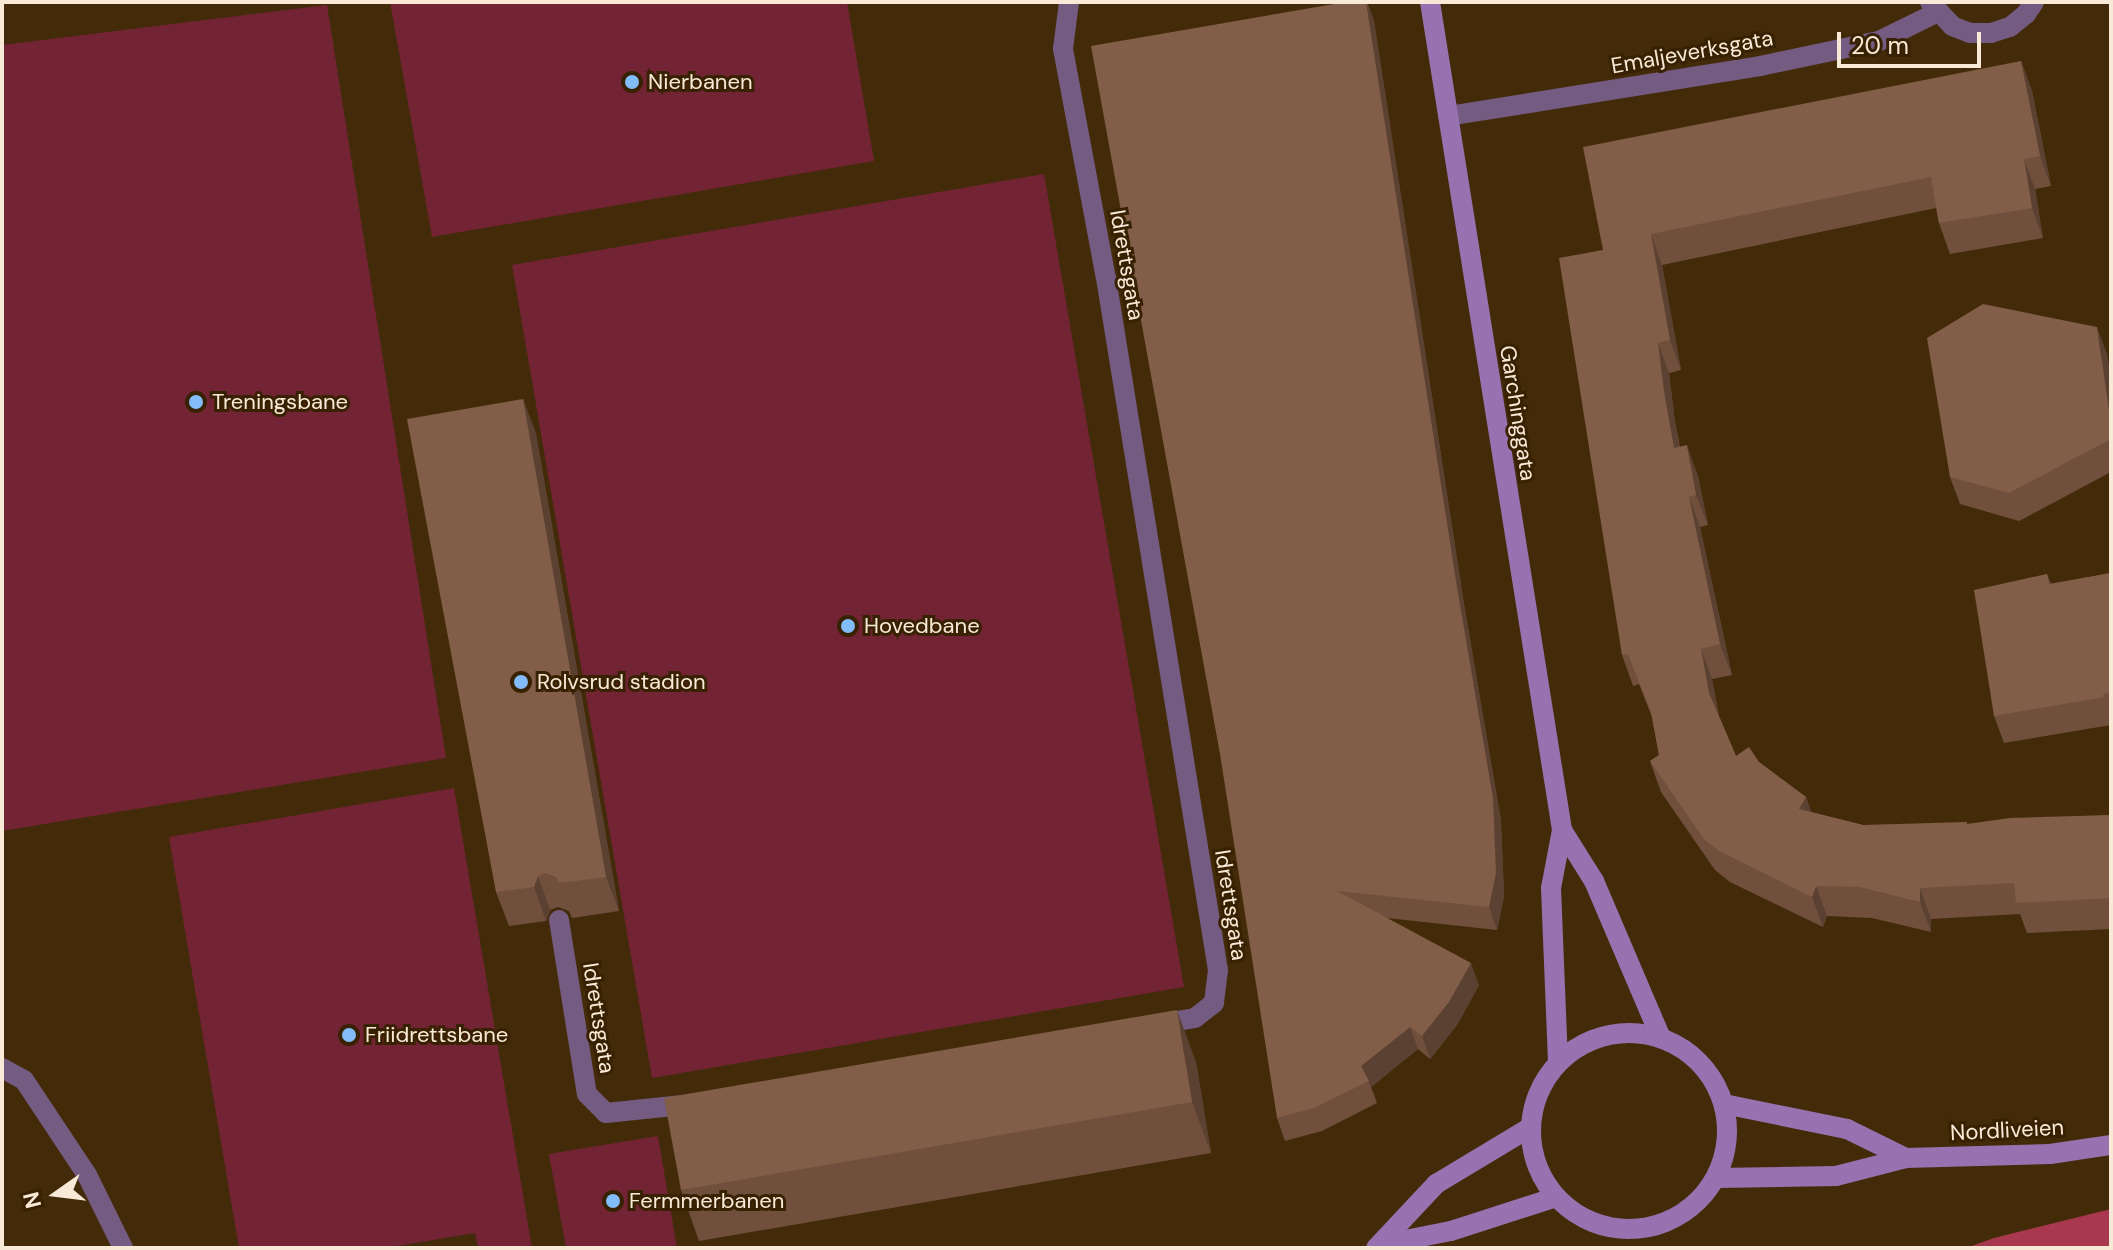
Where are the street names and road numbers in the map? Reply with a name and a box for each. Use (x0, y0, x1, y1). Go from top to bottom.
street label: Emaljeverksgata (1609, 25, 1775, 79)
street label: Idrettsgata (1104, 208, 1150, 322)
street label: Garchinggata (1494, 344, 1542, 482)
street label: Idrettsgata (1209, 848, 1253, 962)
street label: Idrettsgata (577, 961, 621, 1075)
street label: Nordliveien (1949, 1114, 2065, 1146)

